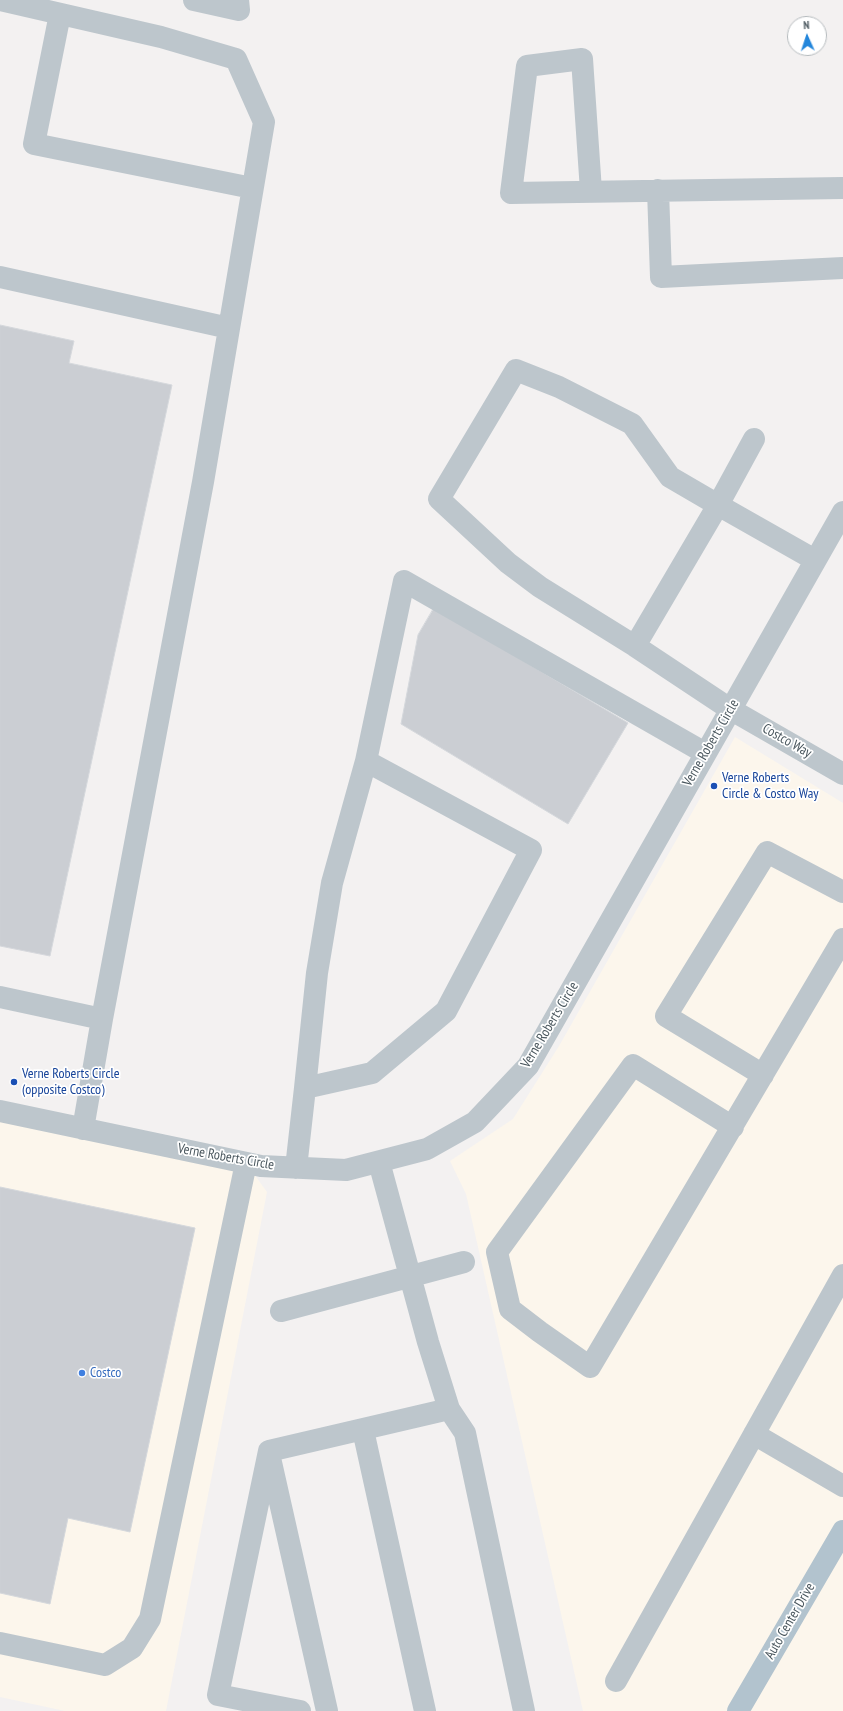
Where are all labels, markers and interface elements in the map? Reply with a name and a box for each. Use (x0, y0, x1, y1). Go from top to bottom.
north arrow (787, 16, 827, 56)
text: N (803, 18, 810, 32)
street label: Verne Roberts Circle (679, 697, 743, 789)
street label: Costco Way (759, 720, 815, 762)
place label: Verne Roberts Circle & Costco Way (722, 770, 819, 802)
marker: Verne Roberts Circle & Costco Way (709, 781, 719, 791)
street label: Verne Roberts Circle (518, 979, 582, 1071)
place label: Verne Roberts Circle (opposite Costco) (22, 1066, 119, 1098)
marker: Verne Roberts Circle (opposite Costco) (9, 1077, 19, 1087)
street label: Verne Roberts Circle (177, 1140, 275, 1174)
place label: Costco (90, 1365, 121, 1381)
marker: Costco (77, 1368, 87, 1378)
street label: Auto Center Drive (761, 1580, 819, 1662)

